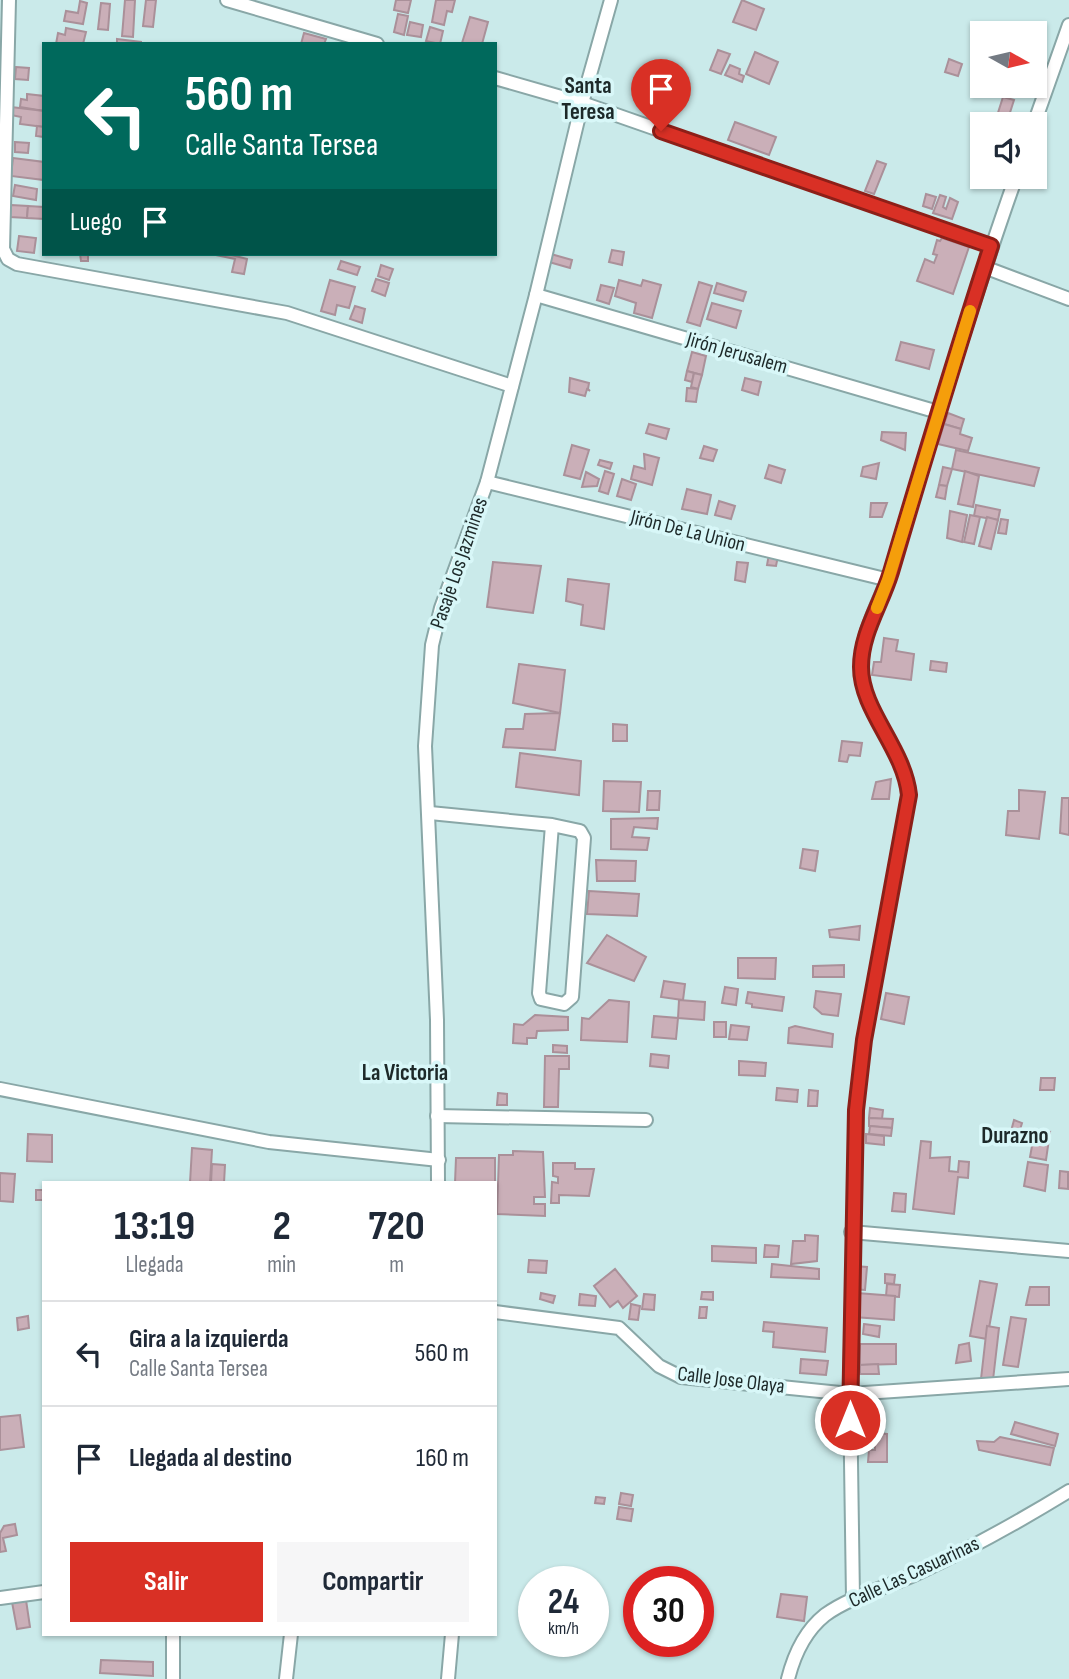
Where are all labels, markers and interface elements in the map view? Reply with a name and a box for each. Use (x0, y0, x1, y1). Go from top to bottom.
north arrow (970, 21, 1046, 98)
map controls (970, 21, 1047, 189)
pin (631, 59, 691, 131)
text: 560 m (185, 66, 293, 125)
icon: left (70, 70, 161, 161)
icon: arrive (642, 70, 680, 108)
district label: Santa Teresa (561, 72, 615, 126)
button: sound (970, 112, 1047, 189)
text: Calle Santa Tersea (185, 126, 378, 165)
icon: arrive (136, 203, 174, 241)
text: Luego (70, 207, 122, 238)
street label: Jirón Jerusalem (683, 326, 790, 379)
street label: Pasaje Los Jazmines (425, 494, 493, 632)
street label: Jirón De La Union (627, 504, 748, 557)
district label: La Victoria (362, 1059, 448, 1087)
district label: Durazno (981, 1122, 1049, 1150)
text: 13:19 (114, 1201, 195, 1252)
text: 2 (272, 1201, 291, 1252)
text: 720 (368, 1201, 425, 1252)
text: Llegada (126, 1251, 184, 1279)
text: min (267, 1251, 296, 1279)
text: m (389, 1251, 404, 1279)
text: Gira a la izquierda (129, 1324, 289, 1355)
icon: left (70, 1335, 108, 1373)
text: 560 m (415, 1338, 469, 1369)
text: Calle Santa Tersea (129, 1355, 268, 1383)
street label: Calle Jose Olaya (676, 1361, 786, 1399)
position arrow (813, 1383, 887, 1457)
icon: arrive (70, 1440, 108, 1478)
text: Llegada al destino (129, 1443, 292, 1474)
text: 160 m (416, 1443, 469, 1474)
street label: Calle Las Casuarinas (845, 1531, 983, 1613)
button: Salir (70, 1542, 263, 1622)
button: Compartir (277, 1542, 469, 1622)
speed limit sign: 30 (623, 1566, 714, 1657)
text: 24 (548, 1581, 579, 1624)
text: km/h (548, 1618, 579, 1639)

